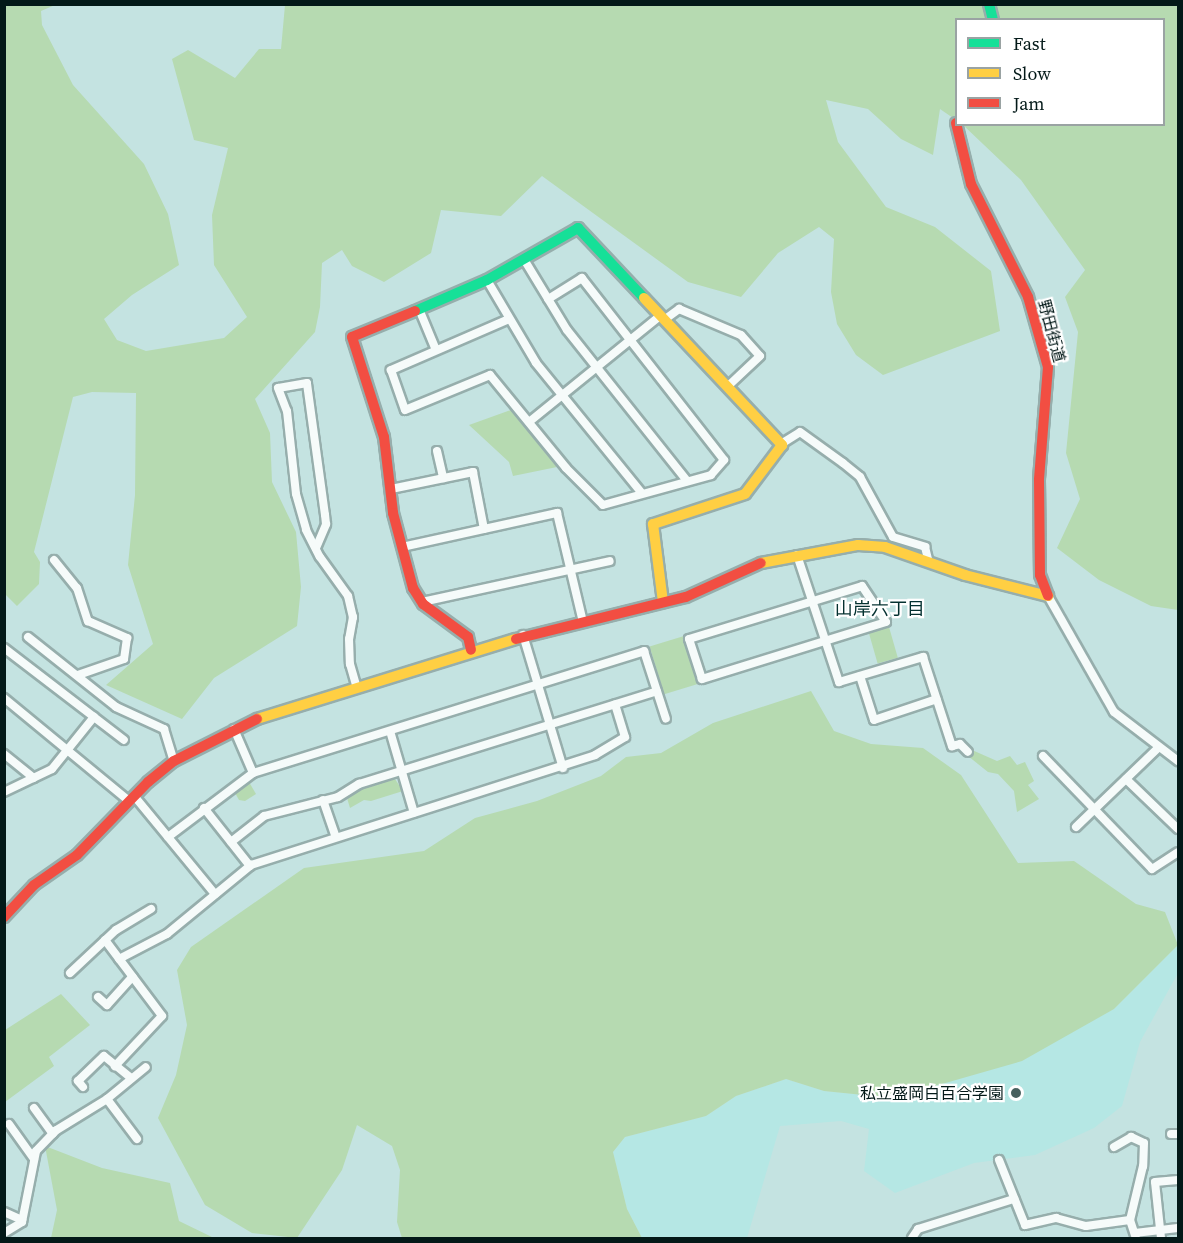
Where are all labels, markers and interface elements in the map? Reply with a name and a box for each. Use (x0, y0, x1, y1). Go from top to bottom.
legend (955, 18, 1165, 126)
text: Fast (1013, 31, 1046, 56)
text: Slow (1013, 61, 1051, 86)
text: Jam (1013, 91, 1045, 116)
street label: 野田街道 (1034, 298, 1070, 364)
district label: 山岸六丁目 (835, 598, 925, 620)
place label: 私立盛岡白百合学園 (860, 1083, 1004, 1103)
marker: 私立盛岡白百合学園 (1009, 1086, 1023, 1100)

